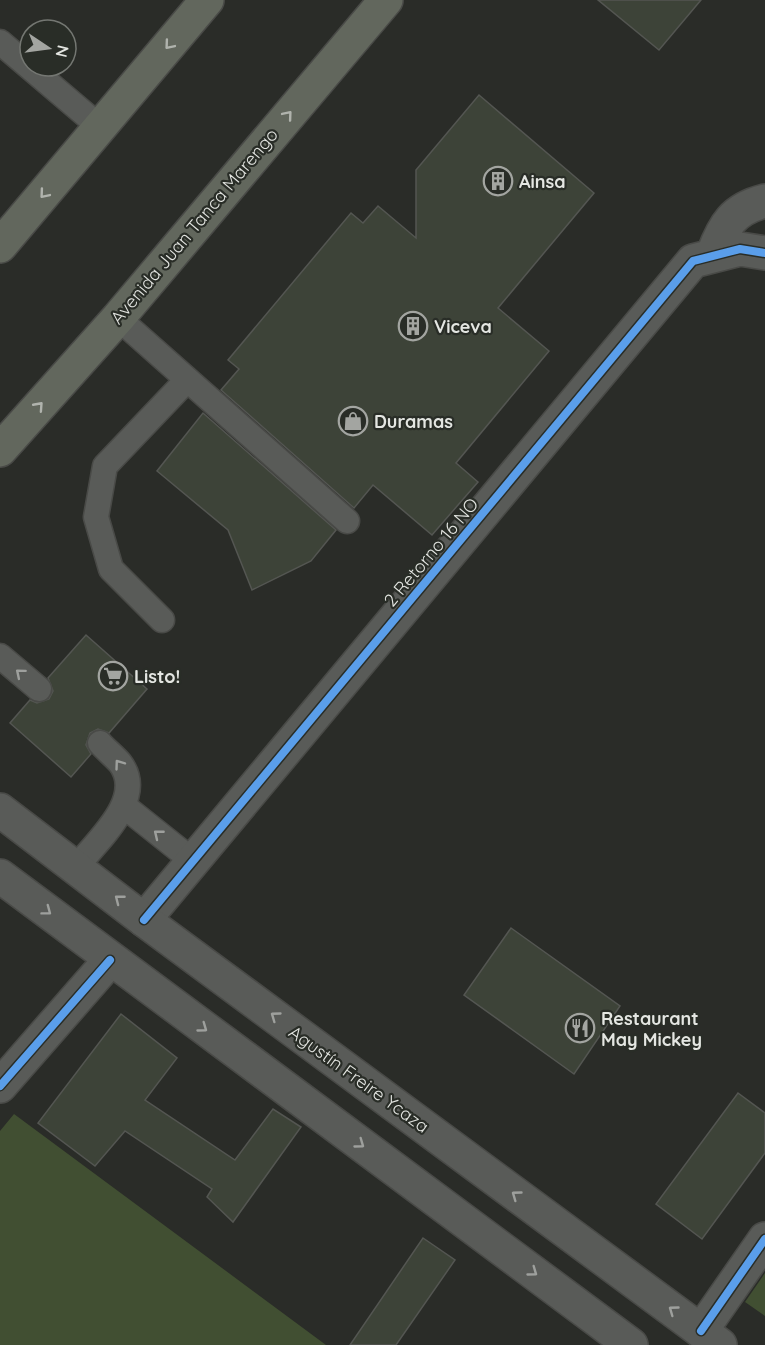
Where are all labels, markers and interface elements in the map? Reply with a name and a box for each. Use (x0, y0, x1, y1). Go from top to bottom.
north arrow (18, 18, 78, 78)
one-way arrow (165, 38, 176, 49)
text: N (52, 43, 74, 59)
one-way arrow (281, 111, 292, 122)
street label: Avenida Juan Tanca Marengo (105, 123, 283, 329)
building icon: Ainsa (482, 165, 514, 197)
place label: Ainsa (519, 170, 566, 193)
one-way arrow (40, 187, 51, 198)
building icon: Viceva (397, 310, 429, 342)
place label: Viceva (434, 315, 492, 338)
one-way arrow (32, 403, 43, 413)
shop icon: Duramas (337, 405, 369, 437)
place label: Duramas (374, 410, 453, 433)
street label: 2 Retorno 16 NO (379, 493, 483, 611)
supermarket icon: Listo! (97, 660, 129, 692)
place label: Listo! (134, 665, 180, 688)
one-way arrow (16, 669, 27, 680)
one-way arrow (115, 760, 126, 771)
one-way arrow (154, 830, 165, 841)
one-way arrow (115, 896, 126, 907)
one-way arrow (40, 904, 51, 915)
place label: Restaurant May Mickey (601, 1007, 702, 1051)
one-way arrow (270, 1012, 281, 1023)
restaurant icon: Restaurant May Mickey (564, 1012, 596, 1044)
street label: Agustín Freire Ycaza (284, 1020, 434, 1138)
one-way arrow (196, 1021, 207, 1032)
one-way arrow (353, 1137, 364, 1148)
one-way arrow (512, 1191, 523, 1202)
one-way arrow (527, 1265, 538, 1276)
one-way arrow (669, 1307, 680, 1318)

